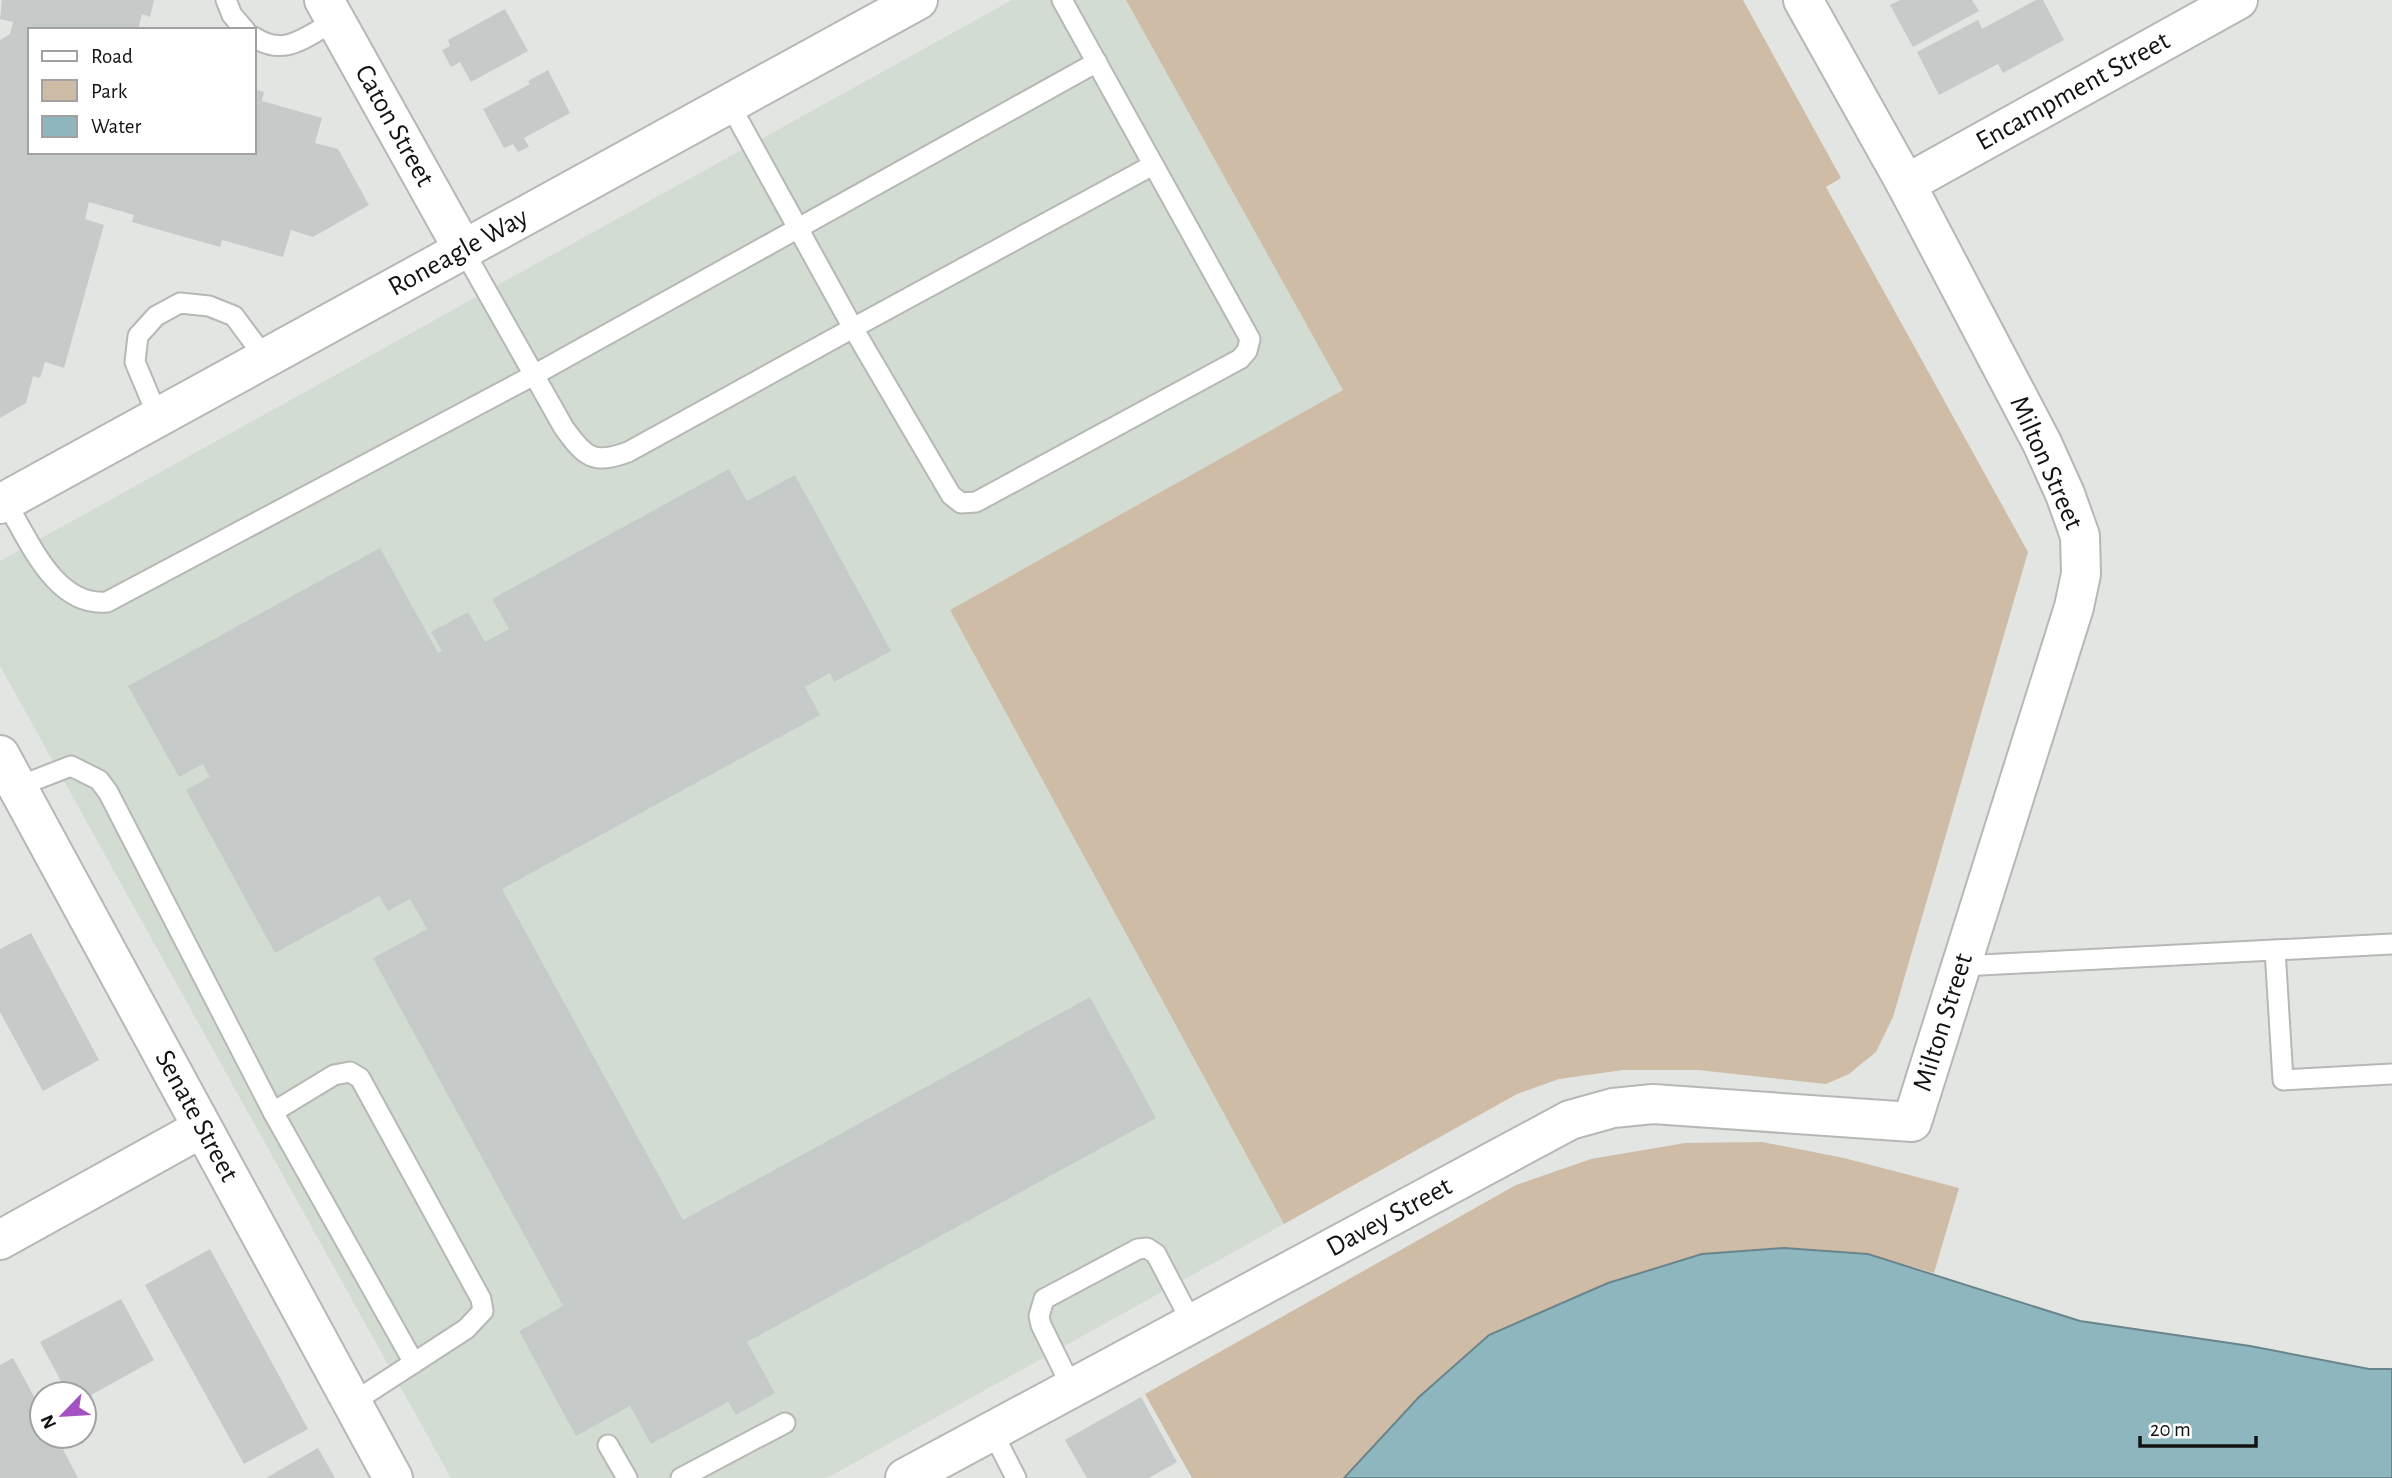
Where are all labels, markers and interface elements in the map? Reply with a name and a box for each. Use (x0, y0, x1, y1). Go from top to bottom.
street label: Encampment Street (1972, 27, 2175, 156)
legend (28, 28, 256, 154)
text: Road (91, 46, 133, 67)
street label: Caton Street (349, 60, 439, 191)
text: Park (91, 81, 128, 102)
text: Water (91, 116, 141, 137)
street label: Roneagle Way (384, 203, 533, 302)
street label: Milton Street (2004, 392, 2088, 534)
street label: Milton Street (1909, 950, 1978, 1095)
street label: Senate Street (149, 1046, 243, 1187)
street label: Davey Street (1322, 1172, 1457, 1262)
north arrow (28, 1380, 98, 1450)
scale bar (2140, 1404, 2256, 1448)
text: N (38, 1412, 60, 1432)
text: 20 m (2150, 1419, 2191, 1440)

